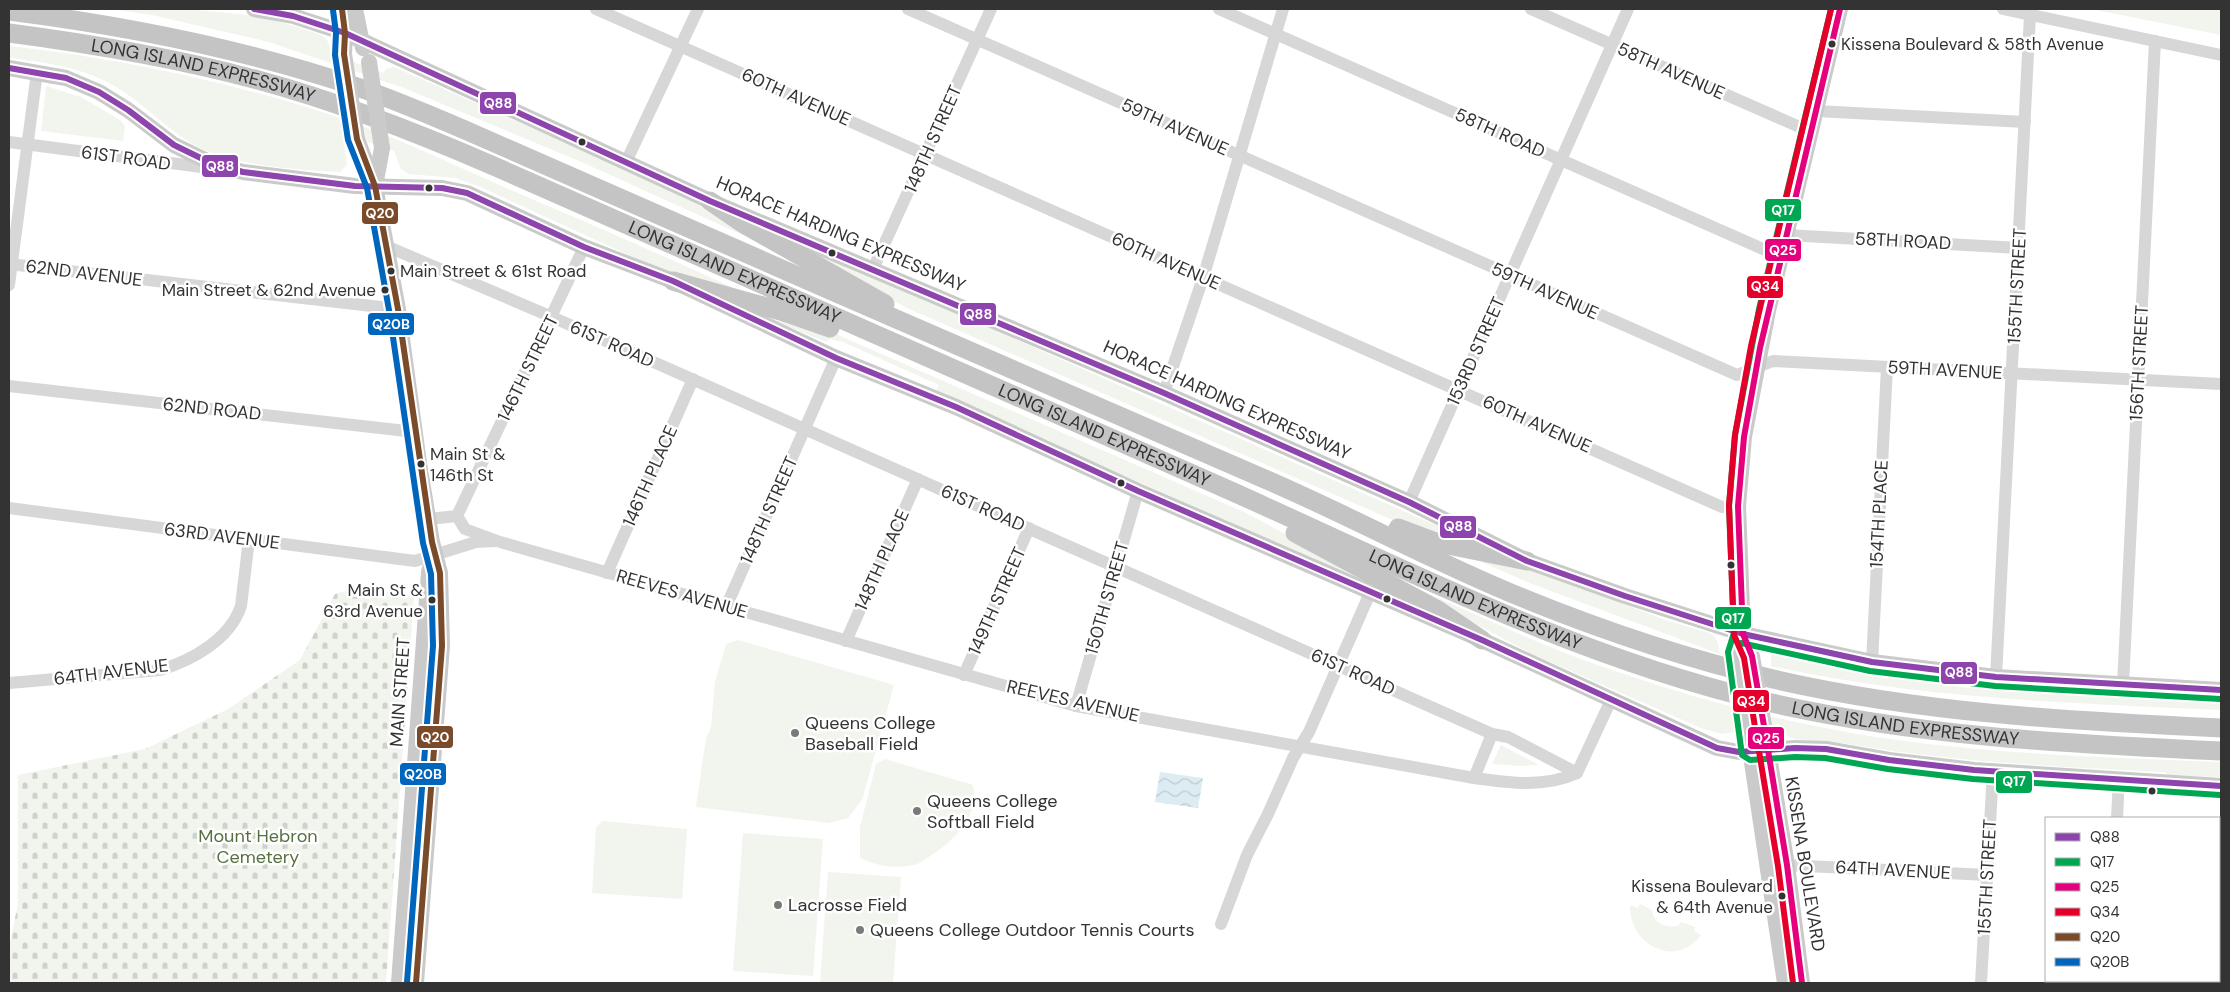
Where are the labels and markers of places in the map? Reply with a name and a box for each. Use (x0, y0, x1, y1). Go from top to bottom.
place label: Kissena Boulevard & 58th Avenue (1841, 33, 2104, 55)
marker: Kissena Boulevard & 58th Avenue (1827, 39, 1837, 49)
unlabelled marker (577, 137, 587, 147)
unlabelled marker (424, 183, 434, 193)
unlabelled marker (827, 248, 837, 258)
place label: Main Street & 61st Road (400, 260, 587, 282)
marker: Main Street & 61st Road (386, 266, 396, 276)
place label: Main Street & 62nd Avenue (162, 279, 376, 301)
marker: Main Street & 62nd Avenue (380, 285, 390, 295)
place label: Main St & 146th St (430, 443, 506, 486)
marker: Main St & 146th St (416, 459, 426, 469)
unlabelled marker (1116, 478, 1126, 488)
unlabelled marker (1726, 560, 1736, 570)
place label: Main St & 63rd Avenue (323, 579, 424, 622)
unlabelled marker (1382, 594, 1392, 604)
marker: Main St & 63rd Avenue (427, 595, 437, 605)
place label: Queens College Baseball Field (805, 711, 936, 756)
marker: Queens College Baseball Field (789, 727, 801, 739)
unlabelled marker (2147, 786, 2157, 796)
place label: Queens College Softball Field (927, 789, 1058, 834)
marker: Queens College Softball Field (911, 805, 923, 817)
place label: Kissena Boulevard & 64th Avenue (1631, 875, 1773, 918)
marker: Kissena Boulevard & 64th Avenue (1777, 891, 1787, 901)
place label: Lacrosse Field (788, 893, 907, 917)
marker: Lacrosse Field (772, 899, 784, 911)
place label: Queens College Outdoor Tennis Courts (870, 918, 1195, 942)
marker: Queens College Outdoor Tennis Courts (854, 924, 866, 936)

